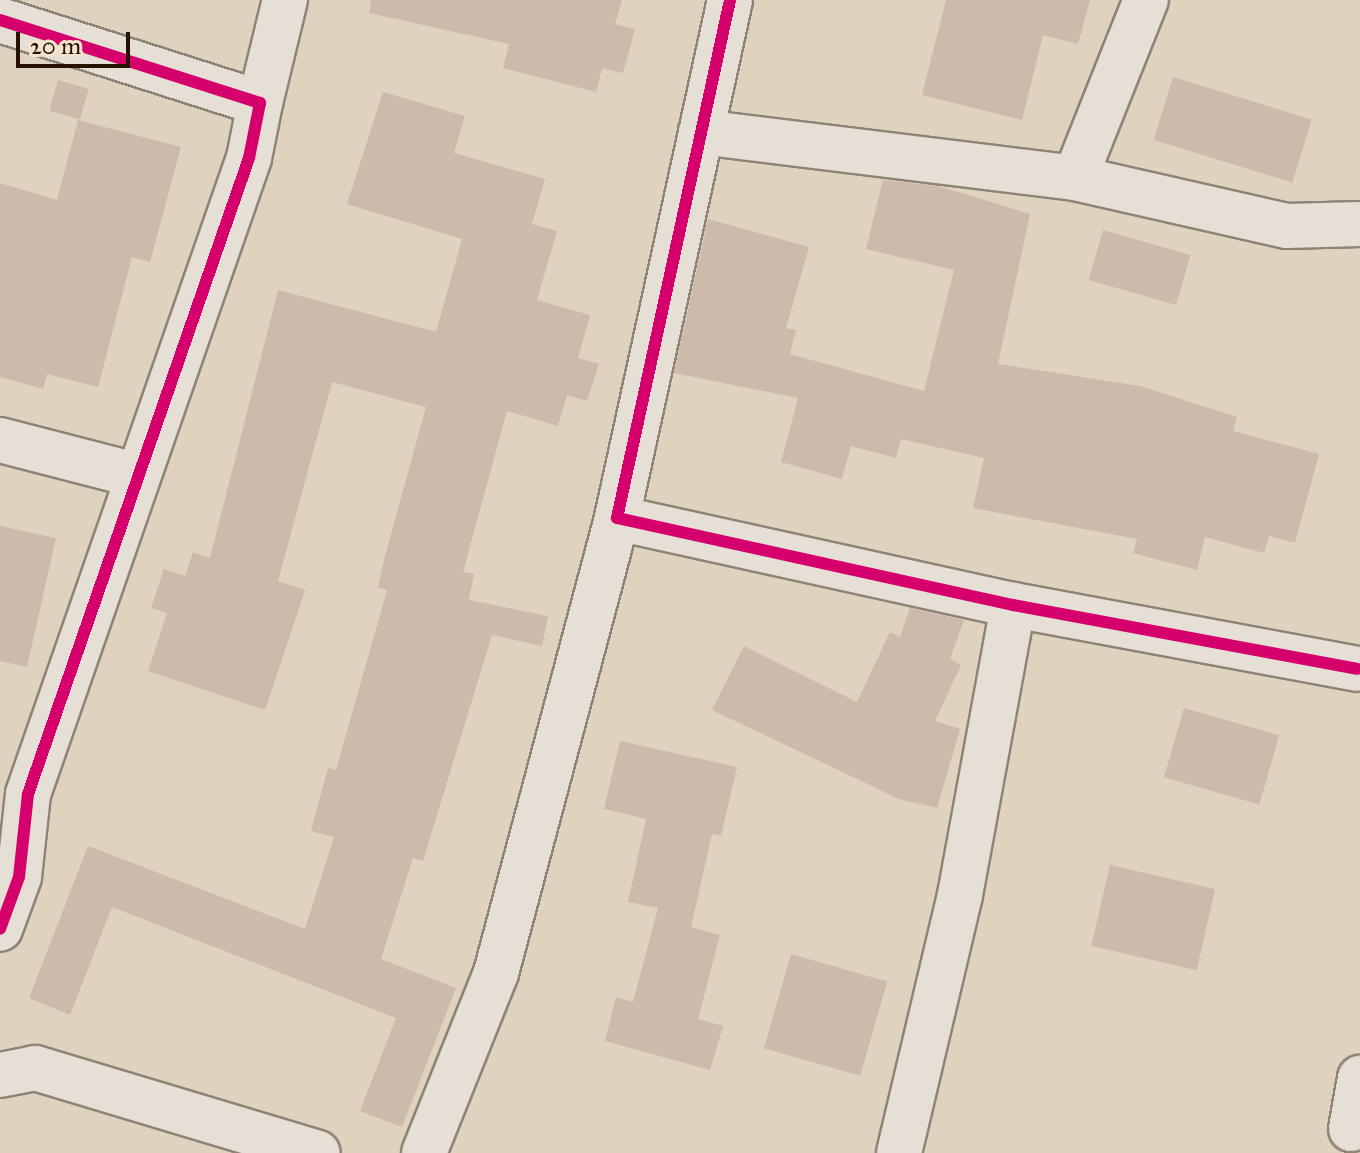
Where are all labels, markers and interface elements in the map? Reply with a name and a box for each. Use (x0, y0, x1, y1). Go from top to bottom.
scale bar (20, 16, 134, 66)
text: 20 m (30, 31, 81, 61)

